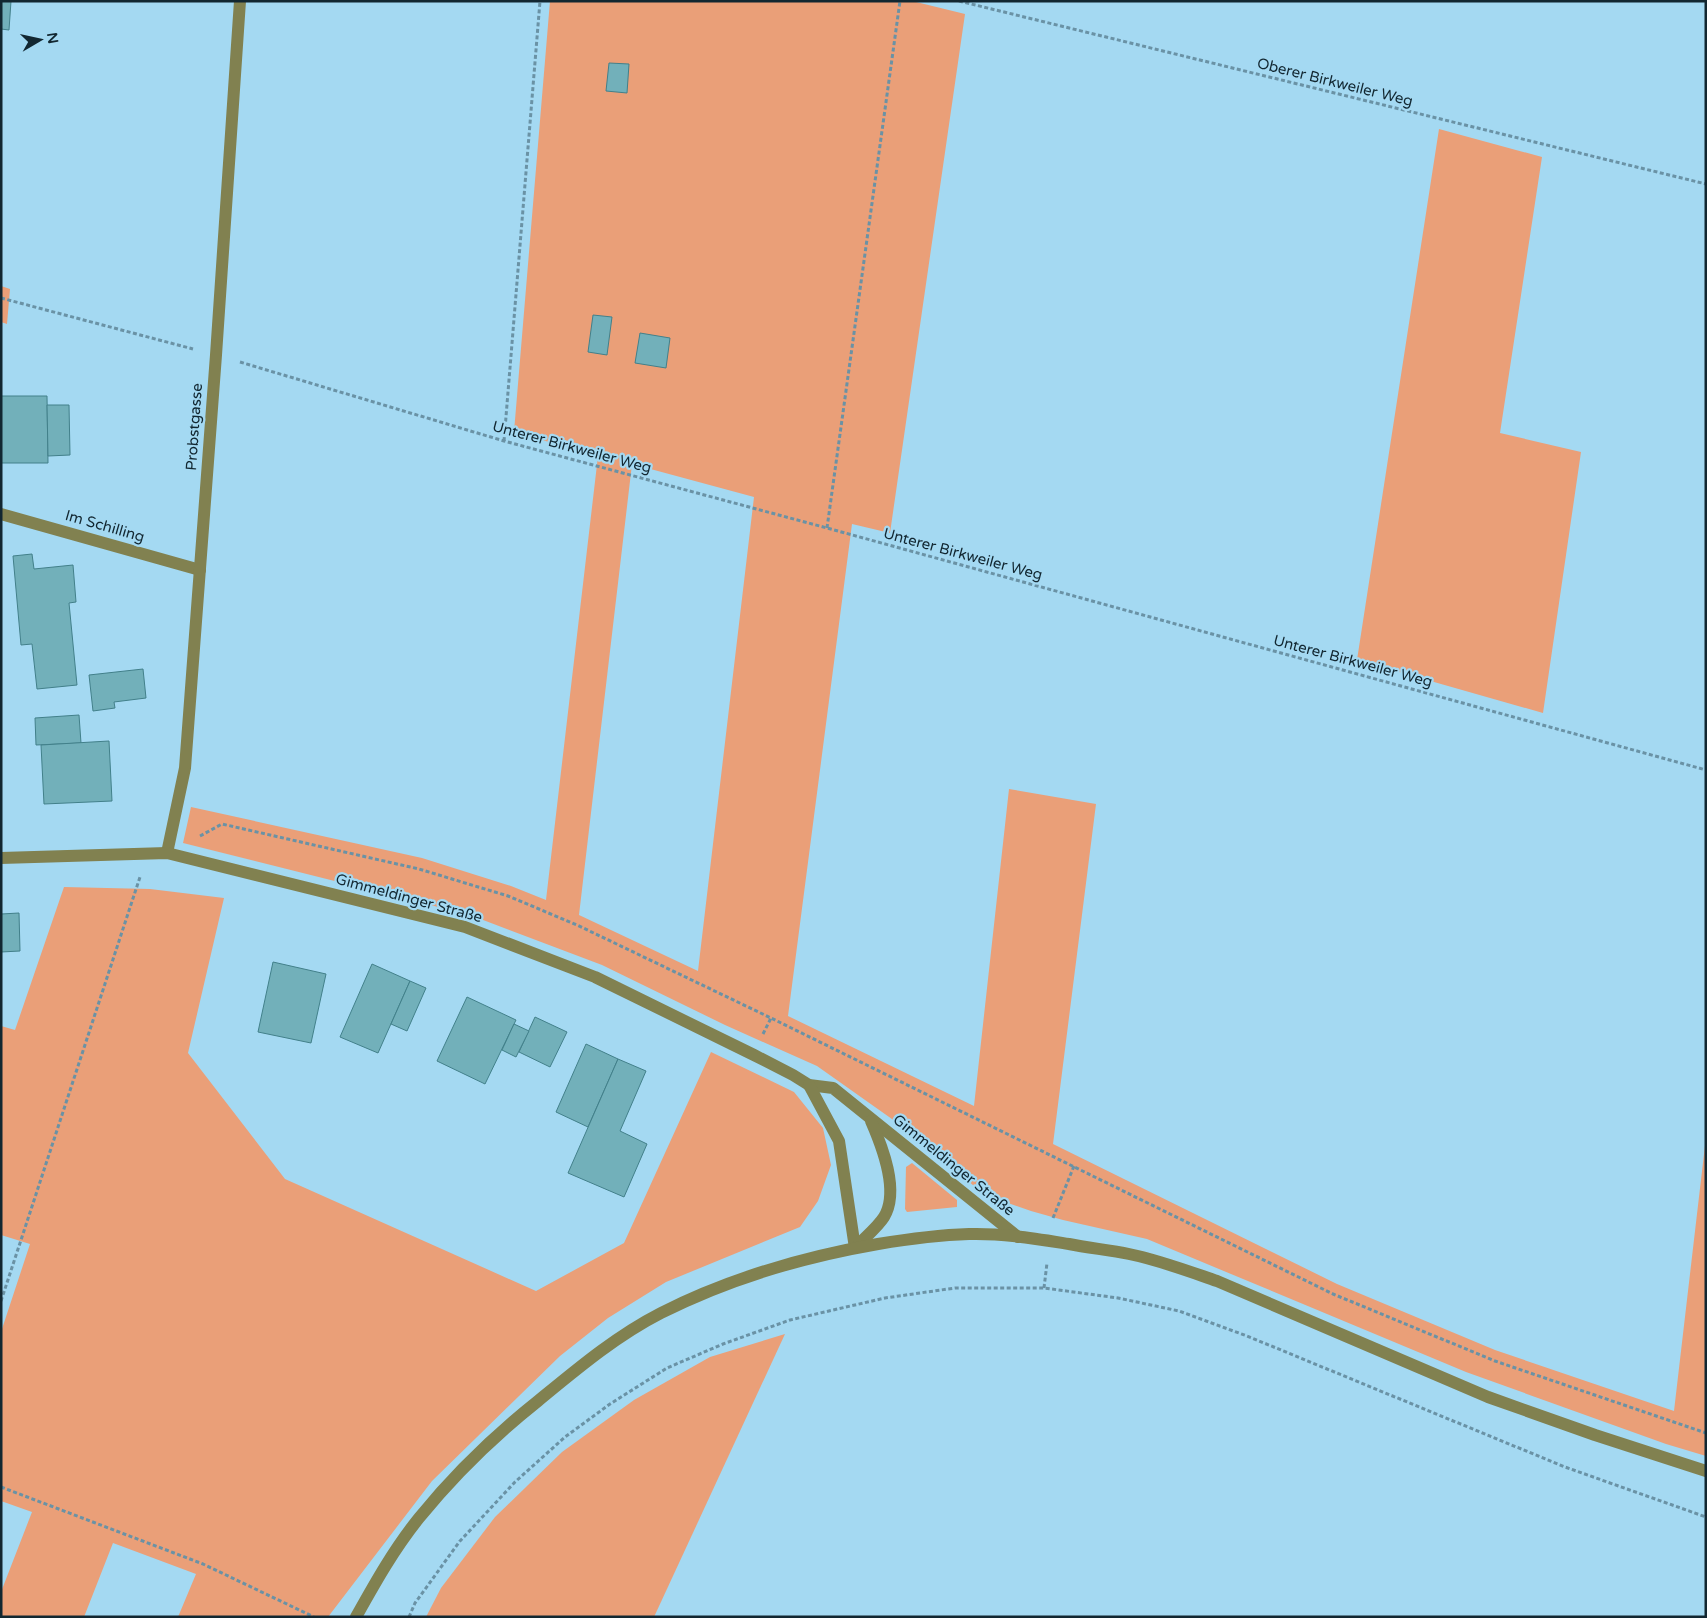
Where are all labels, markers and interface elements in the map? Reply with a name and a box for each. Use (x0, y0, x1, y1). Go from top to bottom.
north arrow (15, 15, 65, 65)
text: N (43, 31, 62, 45)
street label: Oberer Birkweiler Weg (1255, 54, 1415, 110)
street label: Probstgasse (182, 383, 206, 471)
street label: Unterer Birkweiler Weg (490, 417, 654, 477)
street label: Im Schilling (63, 506, 147, 546)
street label: Unterer Birkweiler Weg (881, 524, 1045, 584)
street label: Unterer Birkweiler Weg (1271, 631, 1435, 691)
street label: Gimmeldinger Straße (334, 870, 484, 926)
street label: Gimmeldinger Straße (890, 1110, 1018, 1220)

